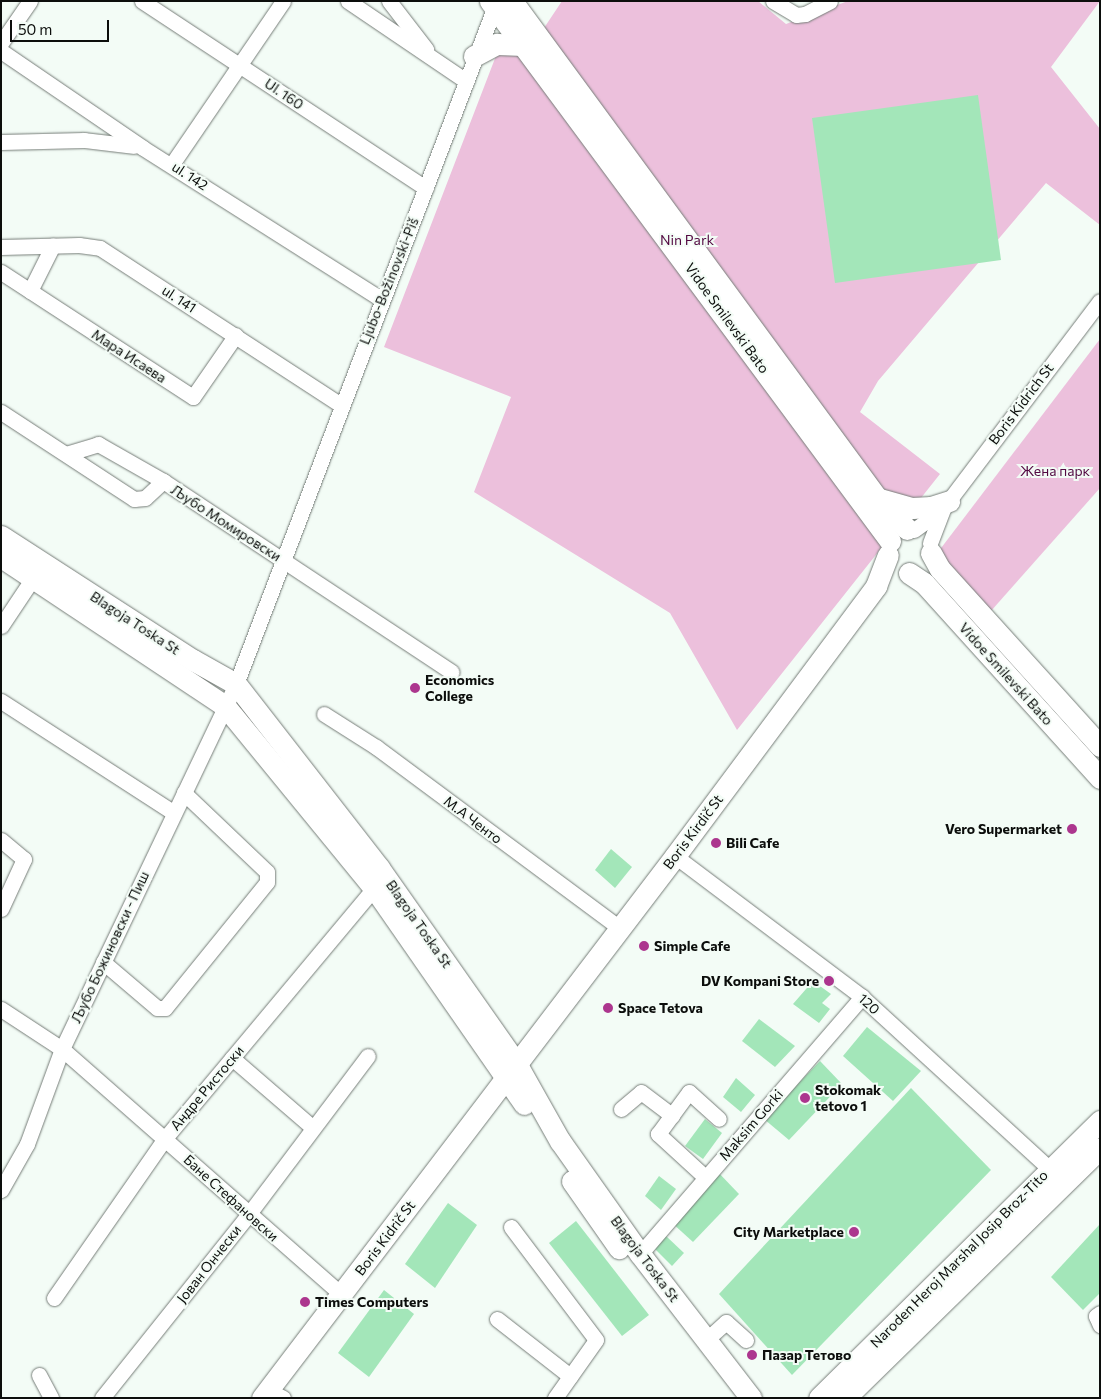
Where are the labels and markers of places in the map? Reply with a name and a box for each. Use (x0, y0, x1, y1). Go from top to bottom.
place label: Economics College (425, 672, 494, 704)
marker: Economics College (409, 682, 421, 694)
place label: Vero Supermarket (945, 821, 1062, 837)
marker: Vero Supermarket (1066, 823, 1078, 835)
place label: Bili Cafe (726, 835, 779, 851)
marker: Bili Cafe (710, 837, 722, 849)
place label: Simple Cafe (654, 938, 730, 954)
marker: Simple Cafe (638, 940, 650, 952)
place label: DV Kompani Store (701, 973, 819, 989)
marker: DV Kompani Store (823, 975, 835, 987)
place label: Space Tetova (618, 1000, 703, 1016)
marker: Space Tetova (602, 1002, 614, 1014)
place label: Stokomak tetovo 1 (815, 1082, 881, 1114)
marker: Stokomak tetovo 1 (799, 1092, 811, 1104)
place label: City Marketplace (733, 1224, 844, 1240)
marker: City Marketplace (848, 1226, 860, 1238)
place label: Times Computers (315, 1294, 428, 1310)
marker: Times Computers (299, 1296, 311, 1308)
place label: Пазар Тетово (762, 1347, 851, 1363)
marker: Пазар Тетово (746, 1349, 758, 1361)

